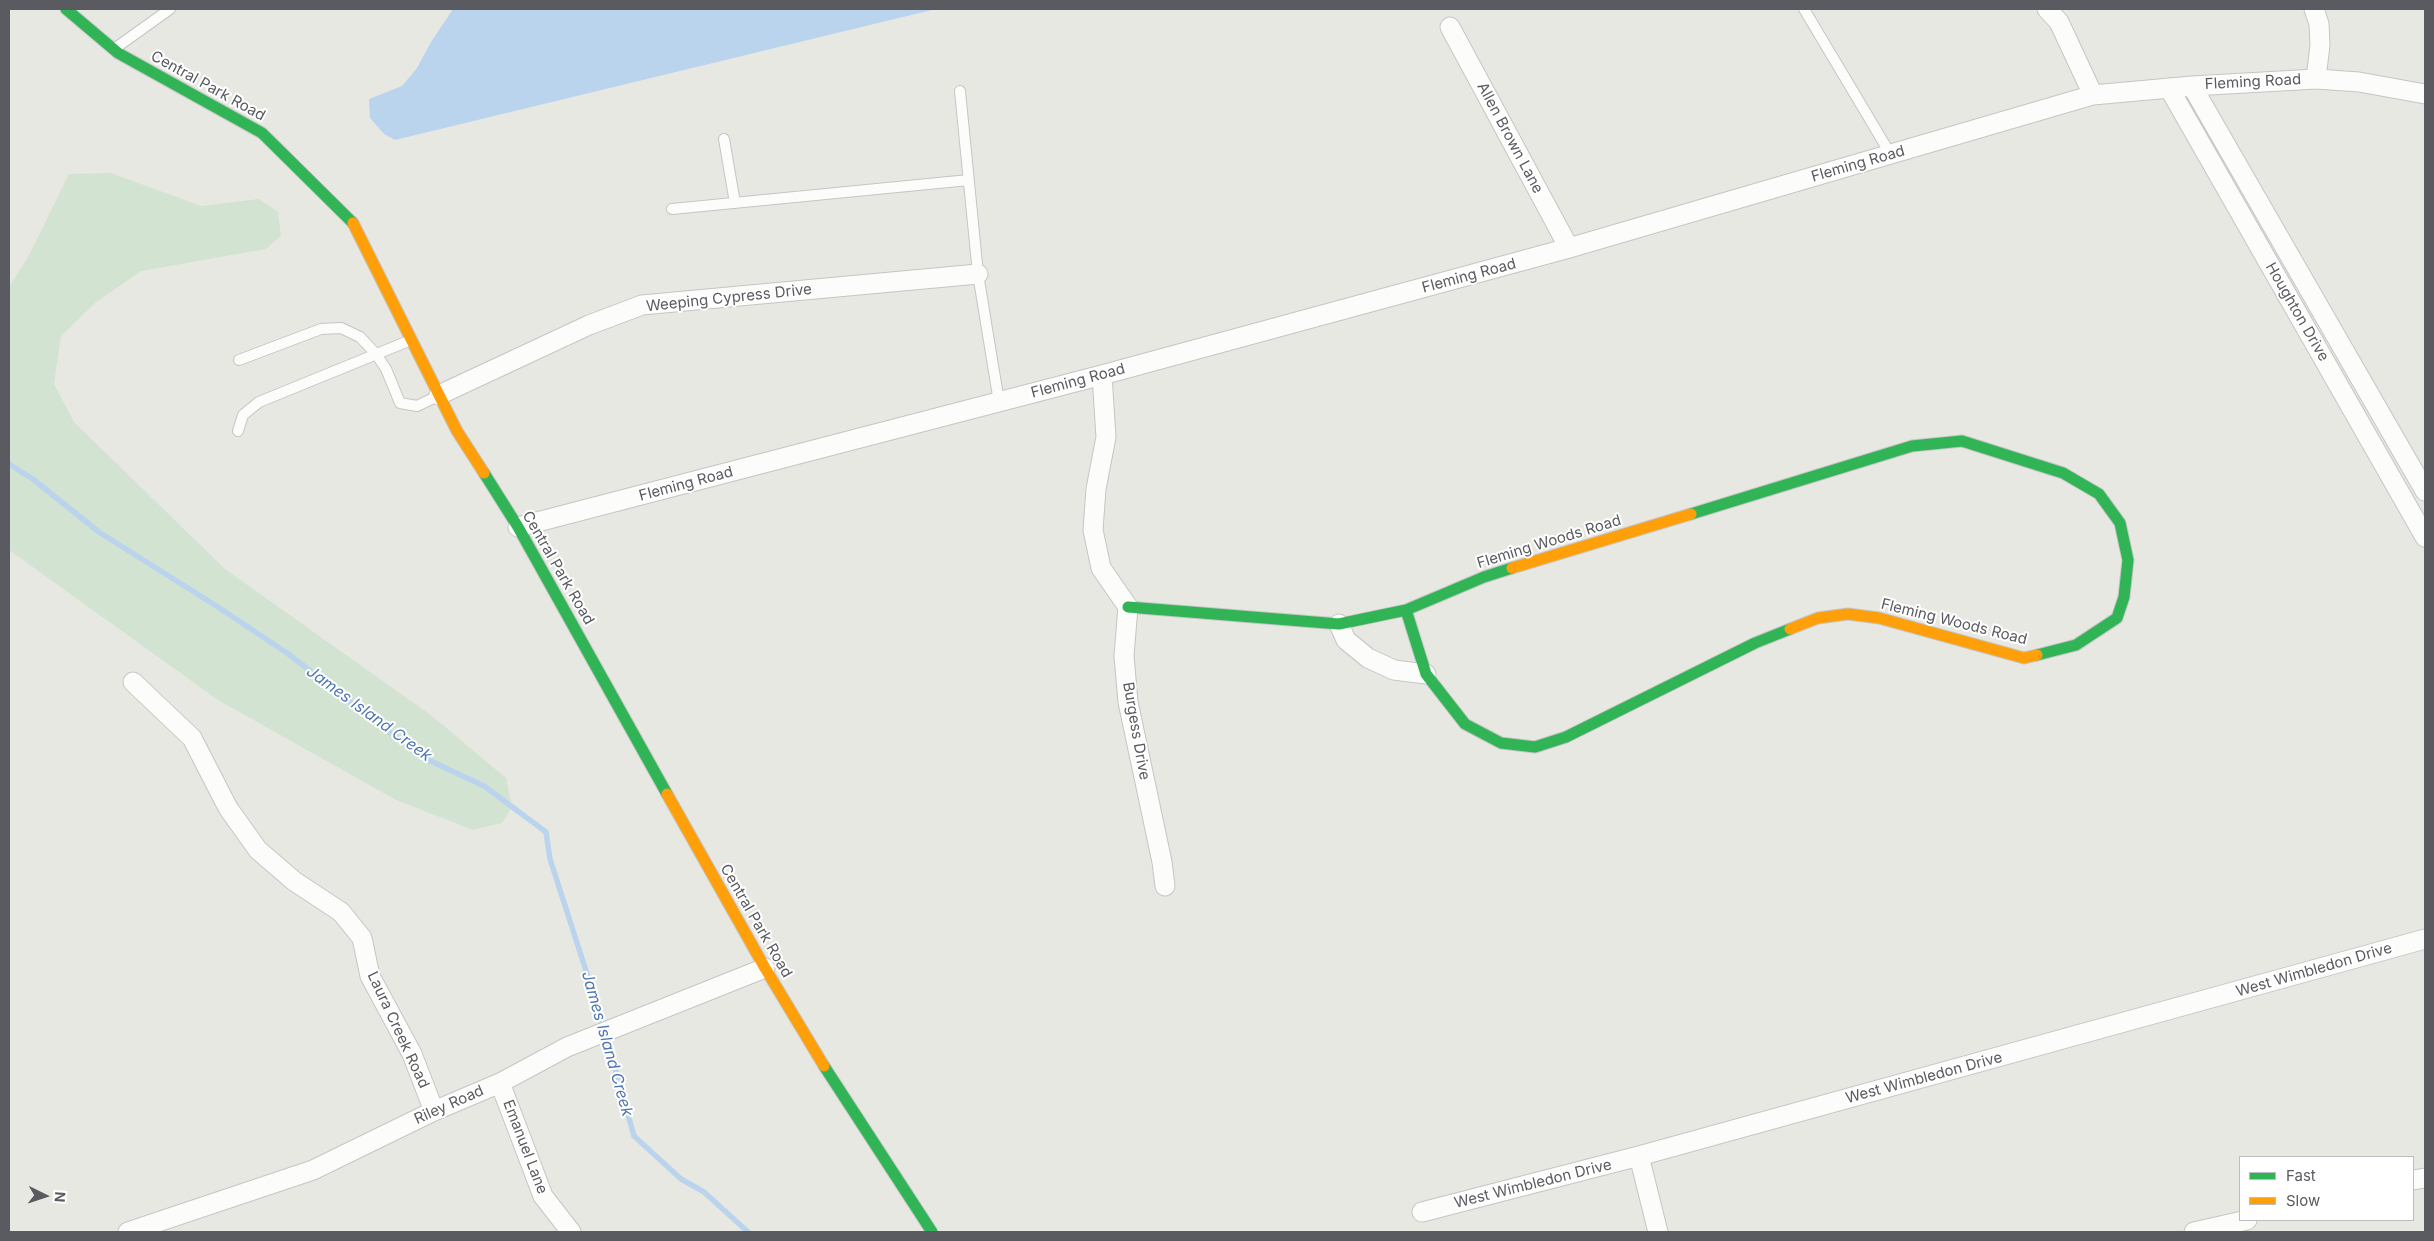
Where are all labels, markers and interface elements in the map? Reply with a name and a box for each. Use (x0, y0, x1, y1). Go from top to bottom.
street label: Central Park Road (148, 47, 268, 125)
street label: Fleming Road (2204, 70, 2302, 94)
street label: Allen Brown Lane (1473, 79, 1547, 197)
street label: Fleming Road (1809, 142, 1907, 186)
street label: Fleming Road (1420, 255, 1518, 297)
street label: Houghton Drive (2261, 259, 2333, 365)
street label: Weeping Cypress Drive (645, 280, 813, 316)
street label: Fleming Road (1029, 360, 1127, 402)
street label: Fleming Road (637, 463, 735, 505)
street label: Central Park Road (518, 508, 598, 628)
street label: Fleming Woods Road (1475, 511, 1623, 573)
street label: Fleming Woods Road (1879, 595, 2029, 649)
water label: James Island Creek (303, 662, 435, 766)
street label: Burgess Drive (1119, 681, 1153, 781)
street label: Central Park Road (716, 861, 796, 981)
street label: West Wimbledon Drive (2234, 939, 2394, 1001)
street label: Laura Creek Road (363, 969, 433, 1091)
water label: James Island Creek (577, 969, 637, 1119)
street label: West Wimbledon Drive (1844, 1048, 2004, 1108)
street label: Riley Road (411, 1082, 487, 1128)
street label: Emanuel Lane (499, 1097, 551, 1197)
street label: West Wimbledon Drive (1453, 1156, 1613, 1212)
legend (2239, 1156, 2414, 1221)
text: Fast (2286, 1166, 2316, 1185)
north arrow (20, 1171, 70, 1221)
text: N (52, 1191, 69, 1203)
text: Slow (2286, 1191, 2320, 1210)

